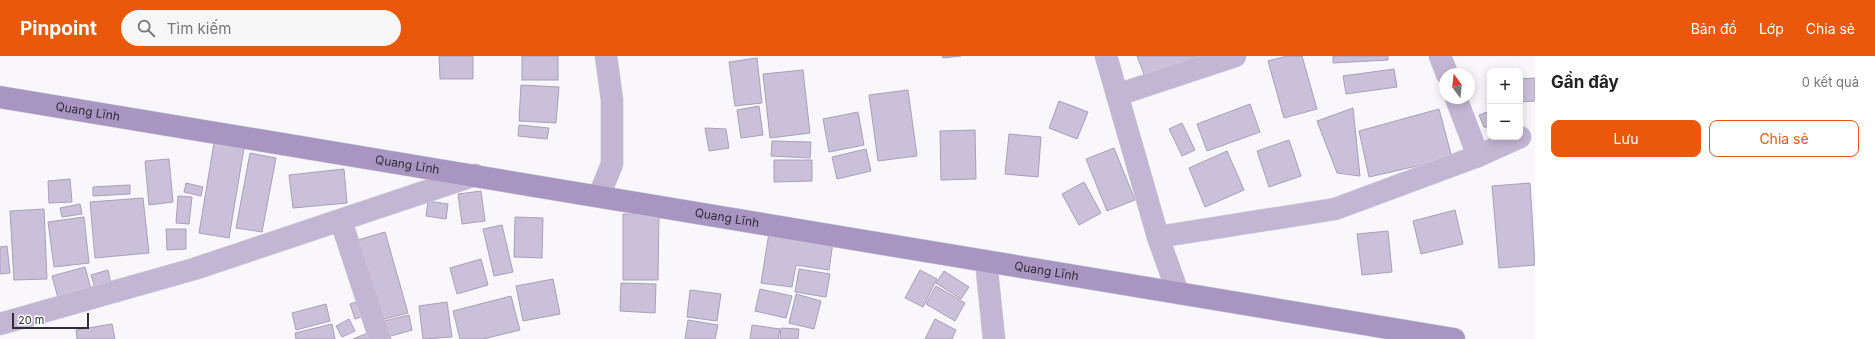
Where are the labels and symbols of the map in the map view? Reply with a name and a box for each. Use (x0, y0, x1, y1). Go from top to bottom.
north arrow (1439, 68, 1475, 104)
street label: Quang Lĩnh (54, 98, 121, 124)
street label: Quang Lĩnh (374, 152, 441, 177)
street label: Quang Lĩnh (694, 205, 760, 230)
street label: Quang Lĩnh (1013, 258, 1080, 283)
scale bar (12, 311, 89, 330)

